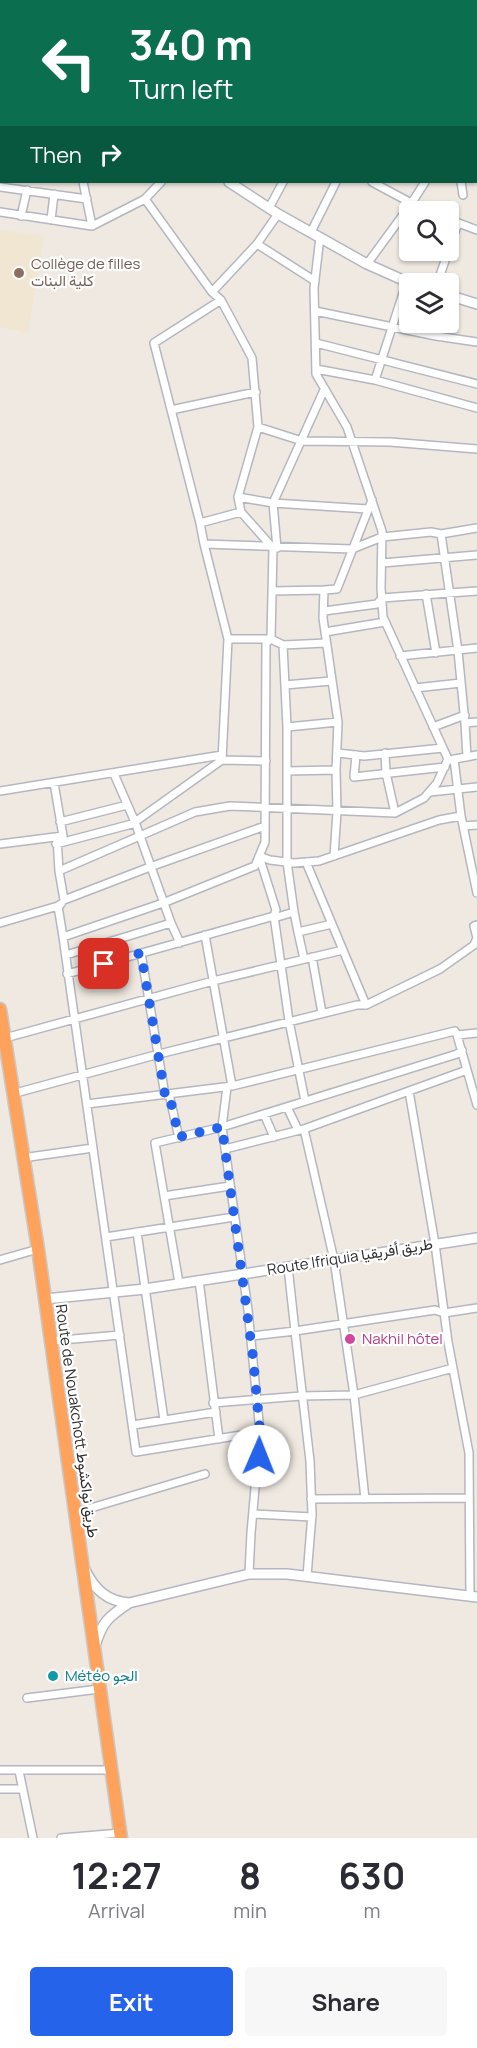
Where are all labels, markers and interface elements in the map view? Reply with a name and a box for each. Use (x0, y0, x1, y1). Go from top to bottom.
text: 340 m (129, 15, 253, 73)
icon: left (30, 24, 108, 102)
text: Turn left (129, 70, 233, 107)
icon: right (94, 138, 127, 171)
text: Then (30, 140, 82, 170)
map controls (399, 201, 459, 333)
button: search (399, 201, 459, 261)
place label: Collège de filles كلية البنات (31, 253, 140, 291)
marker: Collège de filles كلية البنات (12, 266, 26, 280)
button: layers (399, 273, 459, 333)
pin (78, 938, 129, 989)
icon: arrive (87, 947, 120, 980)
street label: Route Ifriquia طريق أفريقيا (266, 1233, 435, 1280)
street label: Route de Nouakchott طريق نواكشوط (51, 1303, 104, 1539)
place label: Nakhil hôtel (362, 1328, 443, 1349)
marker: Nakhil hôtel (343, 1332, 357, 1346)
position arrow (227, 1424, 291, 1488)
place label: Météo الجو (65, 1665, 138, 1686)
marker: Météo الجو (46, 1669, 60, 1683)
text: 12:27 (72, 1851, 162, 1900)
text: 8 (239, 1851, 261, 1900)
text: 630 (338, 1851, 405, 1900)
text: Arrival (88, 1897, 145, 1924)
text: min (233, 1897, 267, 1924)
text: m (363, 1897, 380, 1924)
button: Exit (30, 1967, 233, 2036)
button: Share (245, 1967, 447, 2036)

